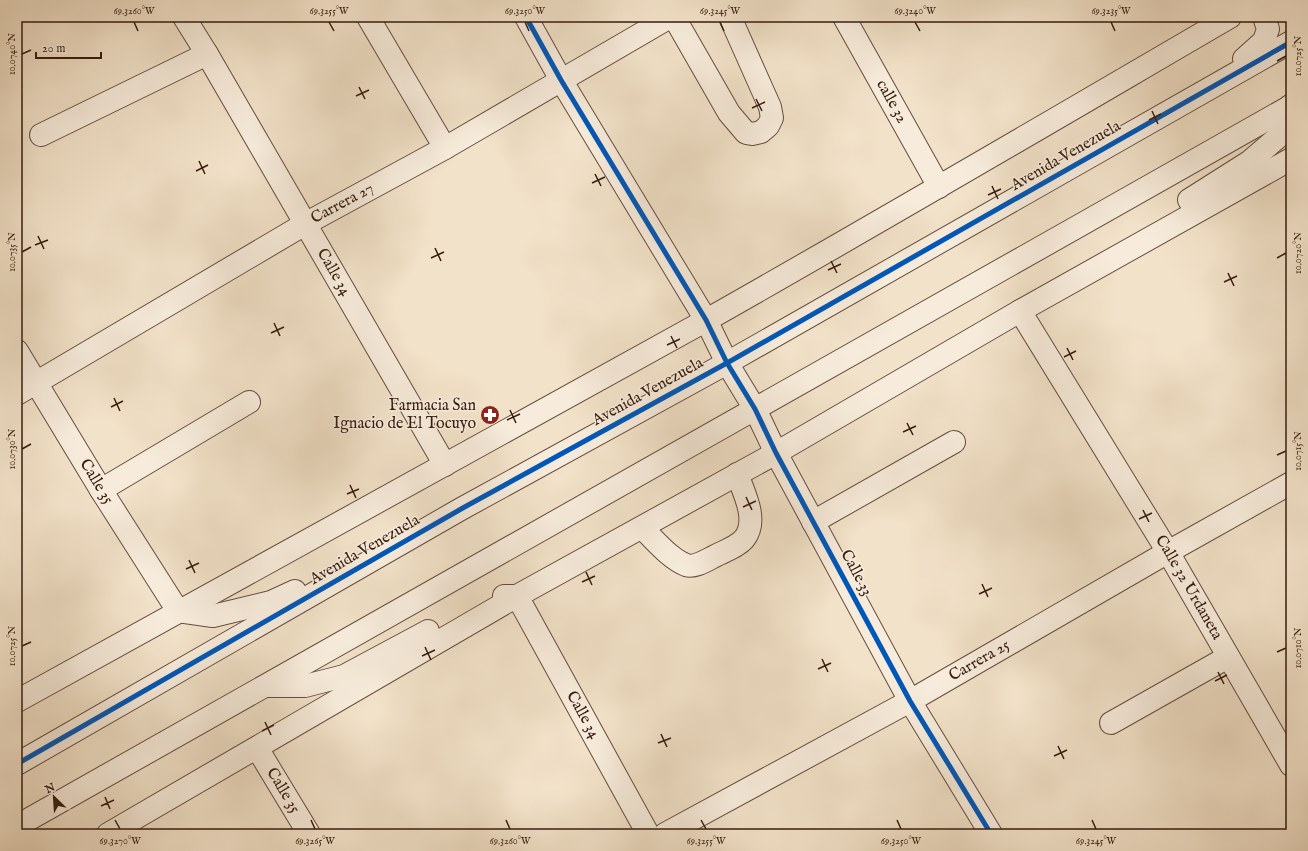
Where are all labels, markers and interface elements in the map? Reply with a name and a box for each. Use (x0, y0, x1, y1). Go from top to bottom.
text: 69.3260°W (114, 5, 155, 18)
text: 69.3255°W (309, 5, 349, 18)
text: 69.3250°W (505, 5, 546, 18)
text: 69.3245°W (700, 5, 741, 18)
text: 69.3240°W (894, 5, 936, 18)
text: 69.3235°W (1091, 5, 1131, 18)
text: 10.0740°N (6, 33, 19, 75)
scale bar (36, 34, 101, 60)
text: 10.0725°N (1292, 35, 1305, 76)
text: 20 m (42, 41, 65, 56)
street label: calle 32 (871, 76, 911, 127)
street label: Avenida Venezuela (1007, 116, 1125, 196)
street label: Carrera 27 (308, 179, 377, 229)
text: 10.0735°N (6, 232, 19, 272)
text: 10.0720°N (1292, 232, 1305, 274)
street label: Calle 34 (312, 245, 355, 300)
street label: Avenida Venezuela (588, 353, 707, 431)
place label: Farmacia San Ignacio de El Tocuyo (333, 396, 476, 434)
pharmacy icon: Farmacia San Ignacio de El Tocuyo (479, 404, 501, 426)
text: 10.0730°N (6, 428, 19, 469)
text: 10.0715°N (1292, 431, 1305, 471)
street label: Calle 35 (75, 456, 118, 509)
street label: Avenida Venezuela (306, 510, 424, 590)
street label: Calle 32 Urdaneta (1150, 532, 1227, 644)
street label: Calle 33 (835, 546, 877, 600)
text: 10.0725°N (6, 625, 19, 666)
text: 10.0710°N (1292, 627, 1305, 668)
street label: Carrera 25 (945, 635, 1014, 686)
street label: Calle 34 (561, 688, 604, 743)
street label: Calle 35 (261, 764, 304, 817)
north arrow (34, 777, 74, 817)
text: N (42, 780, 58, 798)
text: 69.3270°W (99, 835, 141, 848)
text: 69.3265°W (295, 835, 335, 848)
text: 69.3260°W (490, 835, 531, 848)
text: 69.3255°W (686, 835, 726, 848)
text: 69.3250°W (881, 835, 922, 848)
text: 69.3245°W (1076, 835, 1117, 848)

